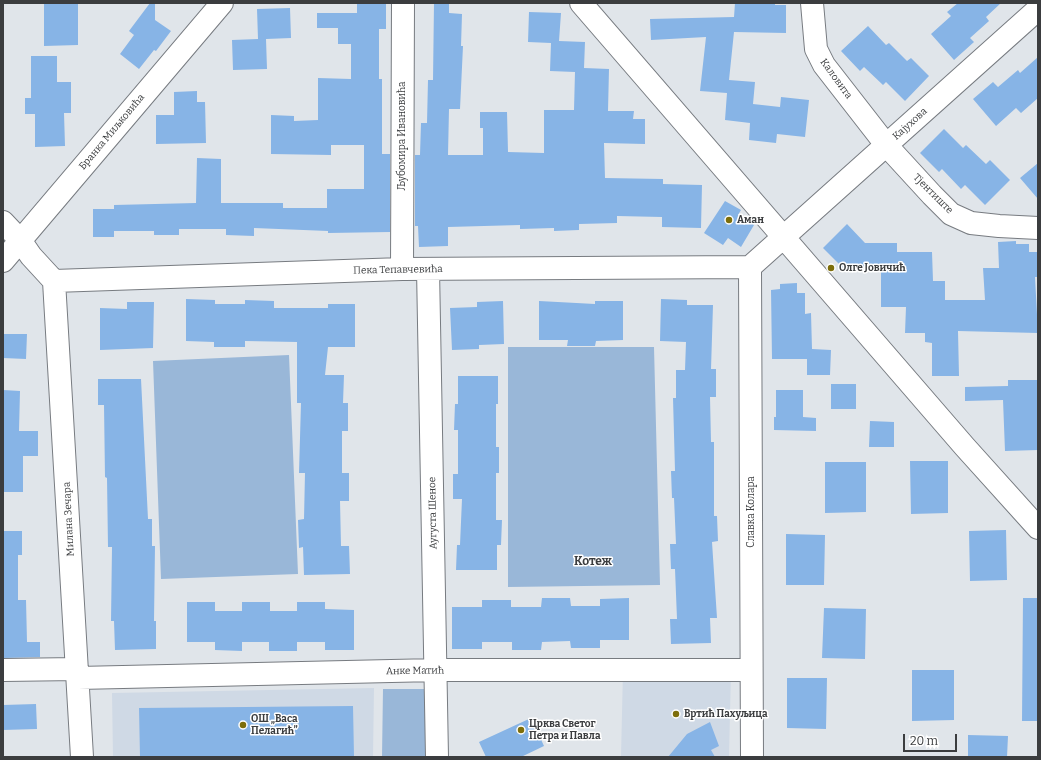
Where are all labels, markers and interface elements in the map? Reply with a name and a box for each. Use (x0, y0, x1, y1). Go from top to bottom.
street label: Каловита (818, 57, 854, 101)
street label: Љубомира Ивановића (396, 81, 408, 191)
street label: Бранка Миљковића (77, 92, 147, 172)
street label: Кајухова (890, 105, 930, 143)
street label: Тјентиште (911, 172, 955, 216)
place label: Аман (737, 214, 764, 226)
marker: Аман (724, 215, 734, 225)
place label: Олге Јовичић (839, 262, 905, 274)
street label: Пека Тепавчевића (353, 263, 443, 277)
marker: Олге Јовичић (826, 263, 836, 273)
street label: Славка Колара (745, 476, 757, 548)
street label: Аугуста Шеное (426, 477, 440, 549)
street label: Милана Зечара (61, 481, 77, 557)
district label: Котеж (574, 555, 612, 569)
street label: Анке Матић (386, 664, 444, 678)
place label: Вртић Пахуљица (684, 708, 768, 720)
marker: Вртић Пахуљица (671, 709, 681, 719)
place label: ОШ „Васа Пелагић” (251, 713, 298, 736)
place label: Црква Светог Петра и Павла (529, 718, 601, 742)
marker: ОШ „Васа Пелагић” (238, 720, 248, 730)
marker: Црква Светог Петра и Павла (516, 725, 526, 735)
scale bar (905, 726, 959, 752)
text: 20 m (910, 734, 938, 748)

